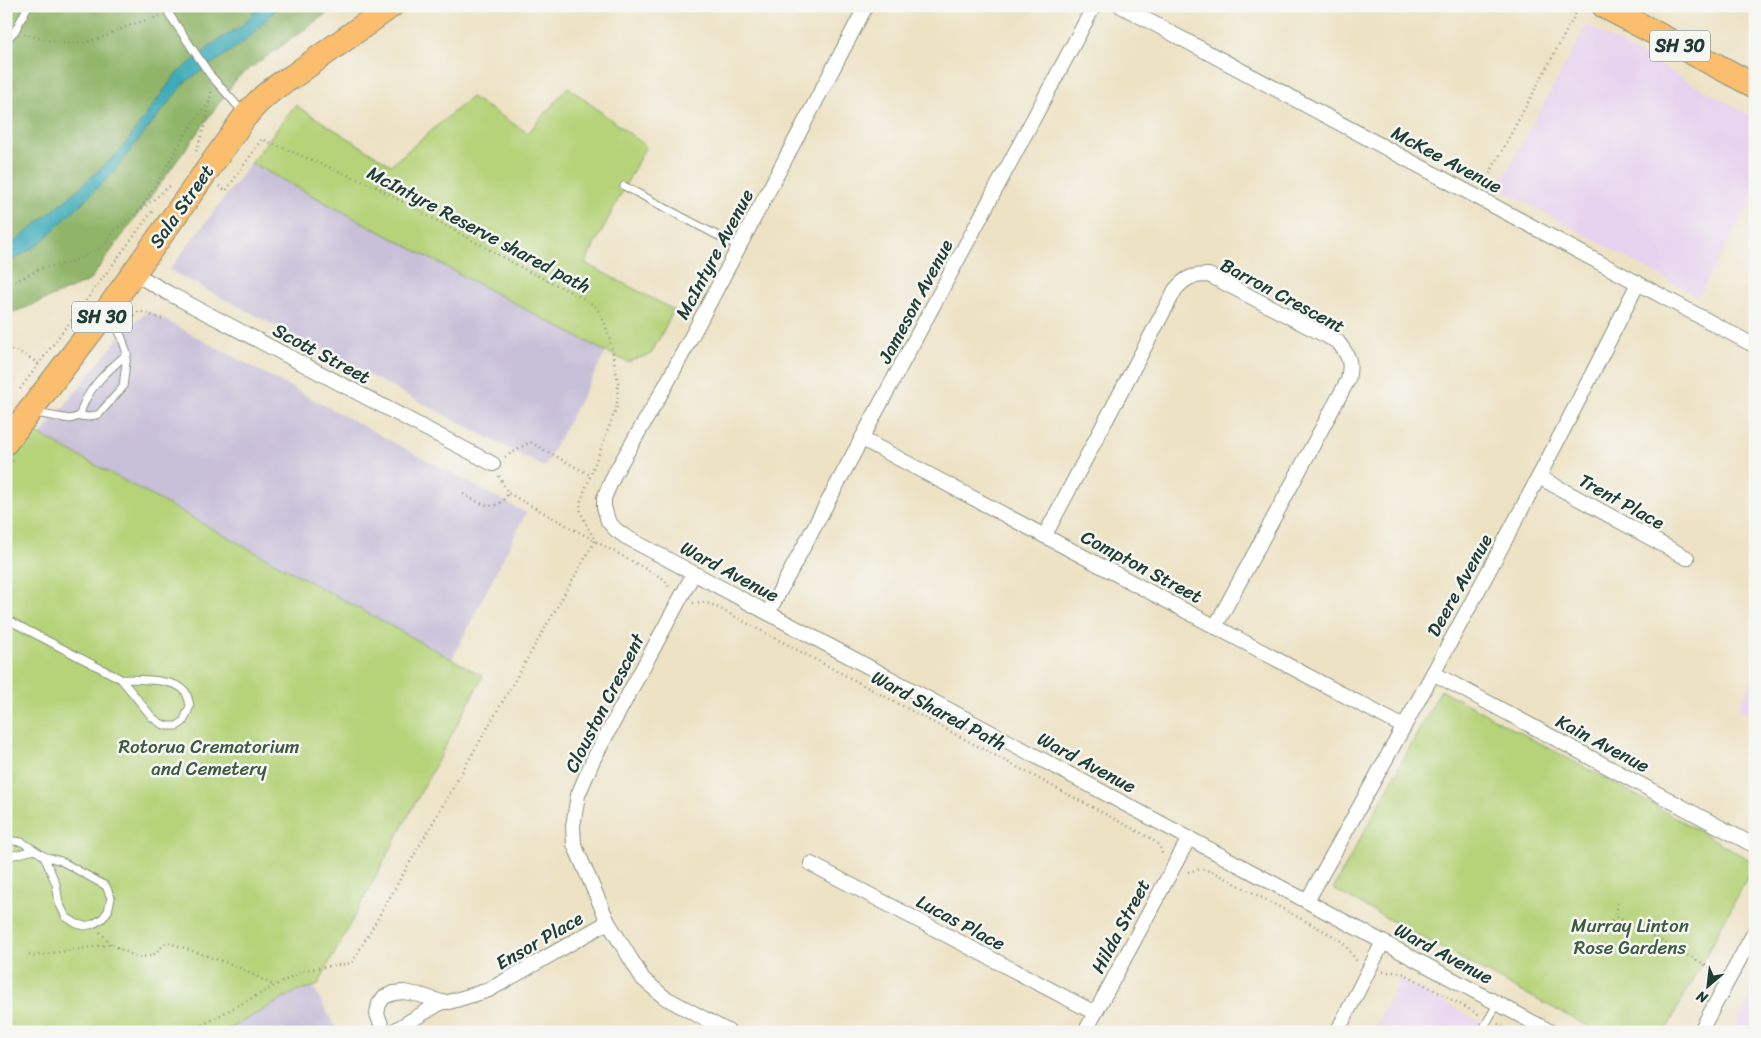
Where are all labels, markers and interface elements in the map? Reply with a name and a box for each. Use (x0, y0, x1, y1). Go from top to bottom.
road number: SH 30 (1650, 30, 1710, 61)
street label: McKee Avenue (1385, 116, 1508, 203)
street label: McIntyre Reserve shared path (361, 156, 597, 303)
street label: Sala Street (140, 157, 223, 255)
street label: McIntyre Avenue (666, 183, 763, 326)
street label: Jameson Avenue (868, 233, 962, 370)
street label: Barron Crescent (1214, 249, 1351, 342)
road number: SH 30 (72, 302, 132, 332)
street label: Scott Street (267, 314, 377, 393)
street label: Trent Place (1573, 464, 1671, 539)
street label: Compton Street (1075, 520, 1209, 612)
street label: Deere Avenue (1417, 528, 1501, 643)
street label: Ward Avenue (674, 531, 785, 612)
street label: Clouston Crescent (555, 627, 654, 779)
street label: Ward Shared Path (865, 661, 1012, 760)
street label: Kain Avenue (1550, 705, 1656, 782)
street label: Ward Avenue (1031, 722, 1142, 803)
park label: Rotorua Crematorium and Cemetery (119, 730, 300, 785)
street label: Hilda Street (1082, 873, 1159, 980)
street label: Lucas Place (910, 885, 1012, 960)
street label: Ensor Place (489, 902, 590, 979)
park label: Murray Linton Rose Gardens (1571, 909, 1689, 964)
street label: Ward Avenue (1388, 913, 1499, 994)
north arrow (1684, 960, 1734, 1010)
text: N (1692, 984, 1713, 1011)

